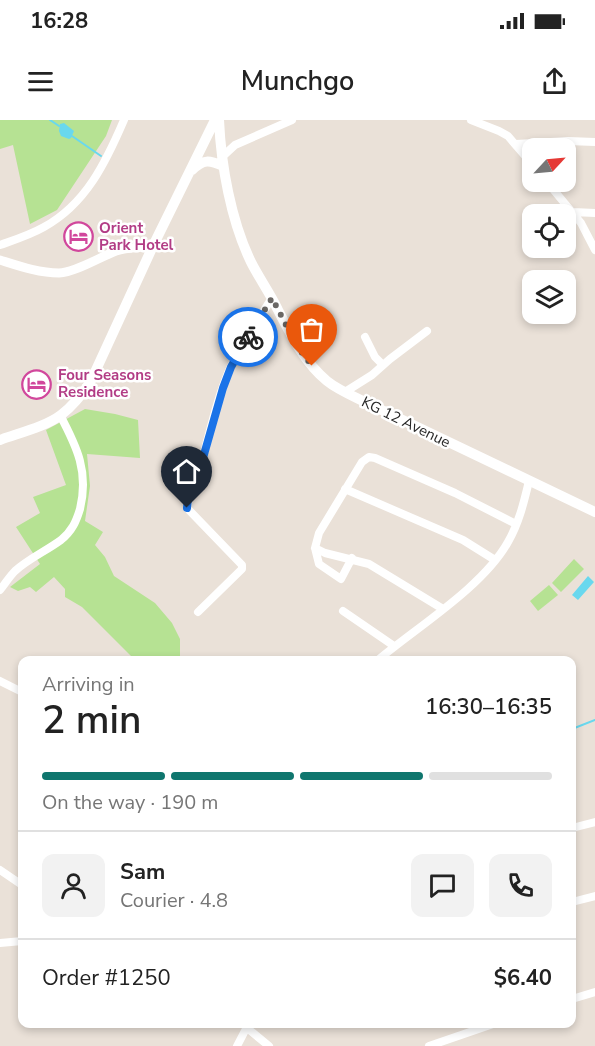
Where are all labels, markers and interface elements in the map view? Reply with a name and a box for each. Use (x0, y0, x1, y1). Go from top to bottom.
text: 16:28 (30, 6, 88, 36)
text: Munchgo (241, 63, 354, 100)
icon: menu (24, 65, 57, 98)
icon: share (538, 65, 571, 98)
north arrow (522, 138, 576, 192)
map controls (522, 138, 576, 324)
button: locate (522, 204, 576, 258)
place label: Orient Park Hotel (99, 218, 174, 255)
hotel icon: Orient Park Hotel (62, 221, 94, 253)
button: layers (522, 270, 576, 324)
pin (286, 304, 337, 366)
courier (218, 307, 278, 367)
icon: bag (295, 313, 328, 346)
icon: bike (232, 321, 265, 354)
place label: Four Seasons Residence (58, 365, 151, 402)
hotel icon: Four Seasons Residence (21, 368, 53, 400)
street label: KG 12 Avenue (358, 392, 454, 452)
pin (161, 446, 212, 508)
icon: home (170, 455, 203, 488)
text: Arriving in (42, 671, 135, 698)
text: 16:30–16:35 (425, 692, 552, 722)
text: 2 min (42, 694, 141, 747)
text: On the way · 190 m (42, 789, 218, 816)
button: person (42, 854, 105, 917)
button: chat (411, 854, 474, 917)
button: phone (489, 854, 552, 917)
text: Sam (120, 857, 165, 887)
text: Courier · 4.8 (120, 887, 228, 914)
text: Order #1250 (42, 963, 171, 993)
text: $6.40 (494, 963, 552, 993)

